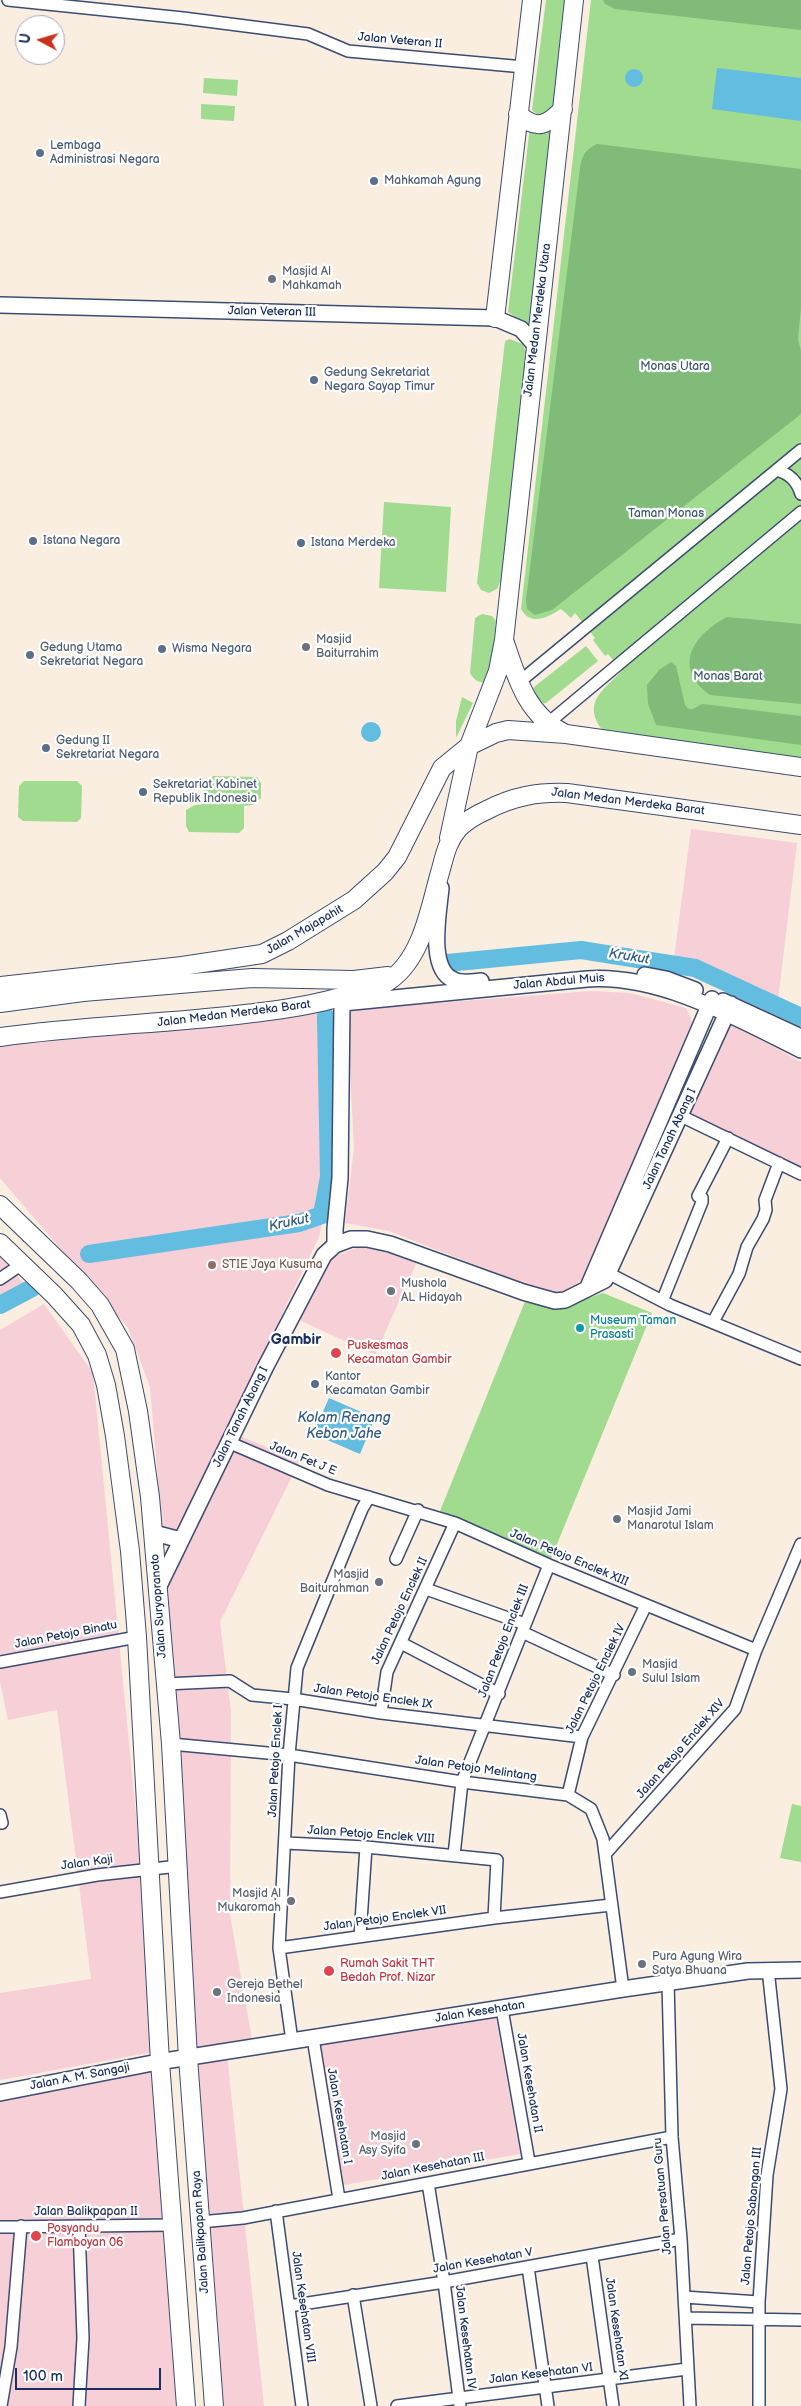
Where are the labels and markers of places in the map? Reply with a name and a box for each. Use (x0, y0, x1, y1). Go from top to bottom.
place label: Lembaga Administrasi Negara (50, 139, 160, 167)
marker: Lembaga Administrasi Negara (34, 147, 46, 159)
place label: Mahkamah Agung (384, 174, 481, 188)
marker: Mahkamah Agung (368, 175, 380, 187)
place label: Masjid Al Mahkamah (282, 265, 342, 293)
marker: Masjid Al Mahkamah (266, 273, 278, 285)
place label: Gedung Sekretariat Negara Sayap Timur (324, 366, 435, 394)
marker: Gedung Sekretariat Negara Sayap Timur (308, 374, 320, 386)
place label: Istana Negara (43, 534, 120, 548)
marker: Istana Negara (27, 535, 39, 547)
place label: Istana Merdeka (311, 536, 396, 550)
marker: Istana Merdeka (295, 537, 307, 549)
place label: Masjid Baiturrahim (316, 633, 379, 661)
place label: Gedung Utama Sekretariat Negara (40, 641, 143, 669)
marker: Masjid Baiturrahim (300, 641, 312, 653)
place label: Wisma Negara (172, 642, 252, 656)
marker: Wisma Negara (156, 643, 168, 655)
marker: Gedung Utama Sekretariat Negara (24, 649, 36, 661)
place label: Gedung II Sekretariat Negara (56, 734, 159, 762)
marker: Gedung II Sekretariat Negara (40, 742, 52, 754)
place label: Sekretariat Kabinet Republik Indonesia (153, 778, 257, 806)
marker: Sekretariat Kabinet Republik Indonesia (137, 786, 149, 798)
place label: STIE Jaya Kusuma (222, 1258, 323, 1272)
marker: STIE Jaya Kusuma (206, 1259, 218, 1271)
place label: Mushola AL Hidayah (401, 1277, 462, 1305)
marker: Mushola AL Hidayah (385, 1285, 397, 1297)
place label: Museum Taman Prasasti (590, 1314, 676, 1342)
marker: Museum Taman Prasasti (574, 1322, 586, 1334)
place label: Puskesmas Kecamatan Gambir (347, 1339, 451, 1367)
marker: Puskesmas Kecamatan Gambir (329, 1346, 343, 1360)
place label: Kantor Kecamatan Gambir (325, 1370, 429, 1398)
marker: Kantor Kecamatan Gambir (309, 1378, 321, 1390)
place label: Masjid Jami Manarotul Islam (627, 1505, 714, 1533)
marker: Masjid Jami Manarotul Islam (611, 1513, 623, 1525)
place label: Masjid Baiturahman (300, 1568, 369, 1596)
marker: Masjid Baiturahman (373, 1576, 385, 1588)
place label: Masjid Sulul Islam (642, 1658, 700, 1686)
marker: Masjid Sulul Islam (626, 1666, 638, 1678)
place label: Masjid Al Mukaromah (217, 1887, 281, 1915)
marker: Masjid Al Mukaromah (285, 1895, 297, 1907)
place label: Pura Agung Wira Satya Bhuana (652, 1950, 742, 1978)
place label: Rumah Sakit THT Bedah Prof. Nizar (340, 1957, 435, 1985)
marker: Pura Agung Wira Satya Bhuana (636, 1958, 648, 1970)
marker: Rumah Sakit THT Bedah Prof. Nizar (322, 1964, 336, 1978)
place label: Gereja Bethel Indonesia (227, 1978, 303, 2006)
marker: Gereja Bethel Indonesia (211, 1986, 223, 1998)
place label: Masjid Asy Syifa (359, 2130, 406, 2158)
marker: Masjid Asy Syifa (410, 2138, 422, 2150)
place label: Posyandu Flamboyan 06 (47, 2222, 123, 2250)
marker: Posyandu Flamboyan 06 (29, 2229, 43, 2243)

